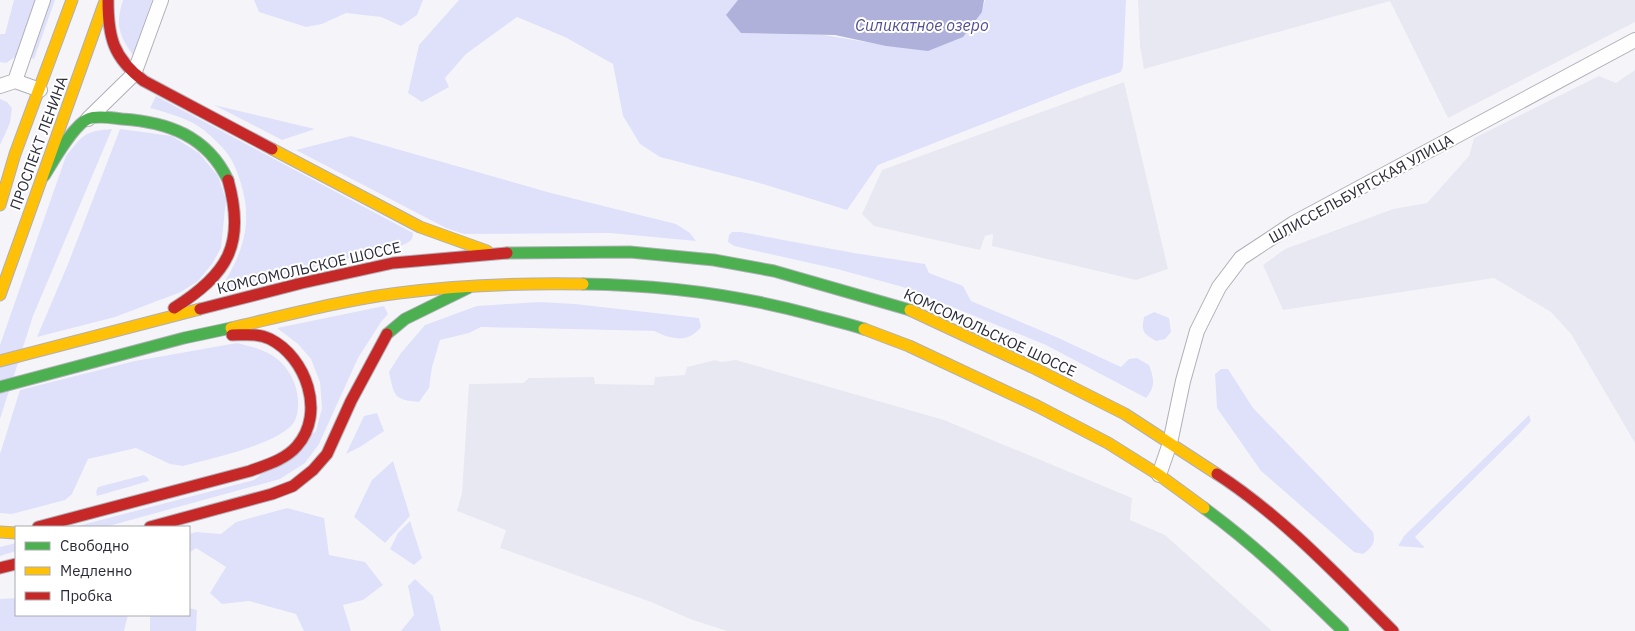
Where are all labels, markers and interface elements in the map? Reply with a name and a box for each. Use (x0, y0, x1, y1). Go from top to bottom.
water label: Силикатное озеро (855, 15, 989, 35)
street label: ПРОСПЕКТ ЛЕНИНА (5, 73, 72, 212)
street label: ШЛИССЕЛЬБУРГСКАЯ УЛИЦА (1265, 130, 1457, 247)
street label: КОМСОМОЛЬСКОЕ ШОССЕ (215, 237, 403, 298)
street label: КОМСОМОЛЬСКОЕ ШОССЕ (901, 284, 1079, 381)
legend (15, 526, 190, 616)
text: Свободно (60, 536, 129, 555)
text: Медленно (60, 561, 132, 580)
text: Пробка (60, 586, 112, 605)

